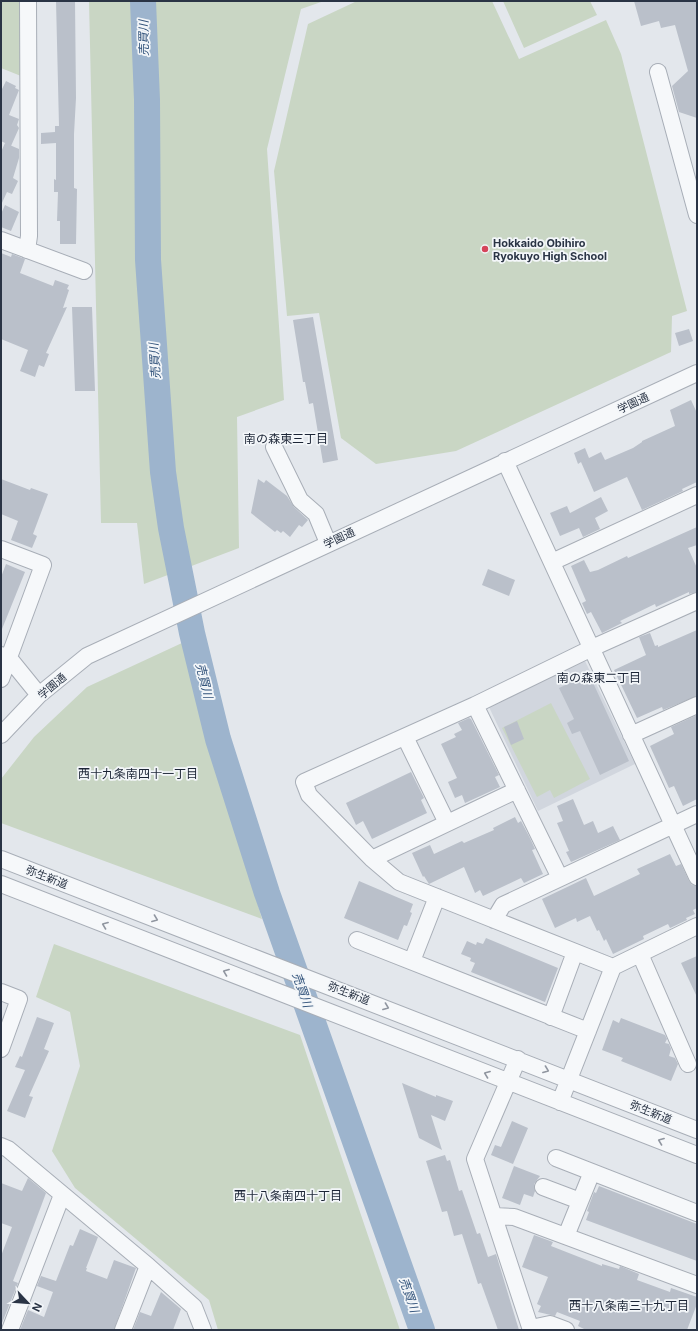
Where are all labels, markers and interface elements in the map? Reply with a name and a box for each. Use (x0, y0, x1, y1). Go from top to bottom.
water label: 売買川 (136, 18, 151, 56)
place label: Hokkaido Obihiro Ryokuyo High School (493, 236, 607, 263)
marker: Hokkaido Obihiro Ryokuyo High School (480, 244, 490, 254)
water label: 売買川 (146, 341, 163, 380)
street label: 学園通 (615, 390, 651, 416)
district label: 南の森東三丁目 (244, 431, 328, 446)
street label: 学園通 (321, 525, 357, 551)
water label: 売買川 (193, 662, 217, 702)
street label: 学園通 (35, 670, 69, 702)
district label: 南の森東二丁目 (557, 670, 641, 685)
district label: 西十九条南四十一丁目 (78, 766, 198, 781)
street label: 弥生新道 (24, 863, 70, 891)
one-way arrow (151, 914, 158, 922)
one-way arrow (101, 921, 108, 929)
one-way arrow (222, 968, 229, 976)
water label: 売買川 (290, 970, 316, 1011)
street label: 弥生新道 (326, 979, 372, 1007)
one-way arrow (382, 1003, 389, 1011)
one-way arrow (542, 1065, 549, 1073)
one-way arrow (484, 1070, 491, 1078)
street label: 弥生新道 (628, 1097, 674, 1127)
one-way arrow (657, 1138, 664, 1146)
district label: 西十八条南四十丁目 (234, 1188, 342, 1203)
water label: 売買川 (397, 1275, 423, 1316)
north arrow (8, 1283, 48, 1323)
district label: 西十八条南三十九丁目 (569, 1298, 689, 1313)
text: N (29, 1301, 45, 1314)

